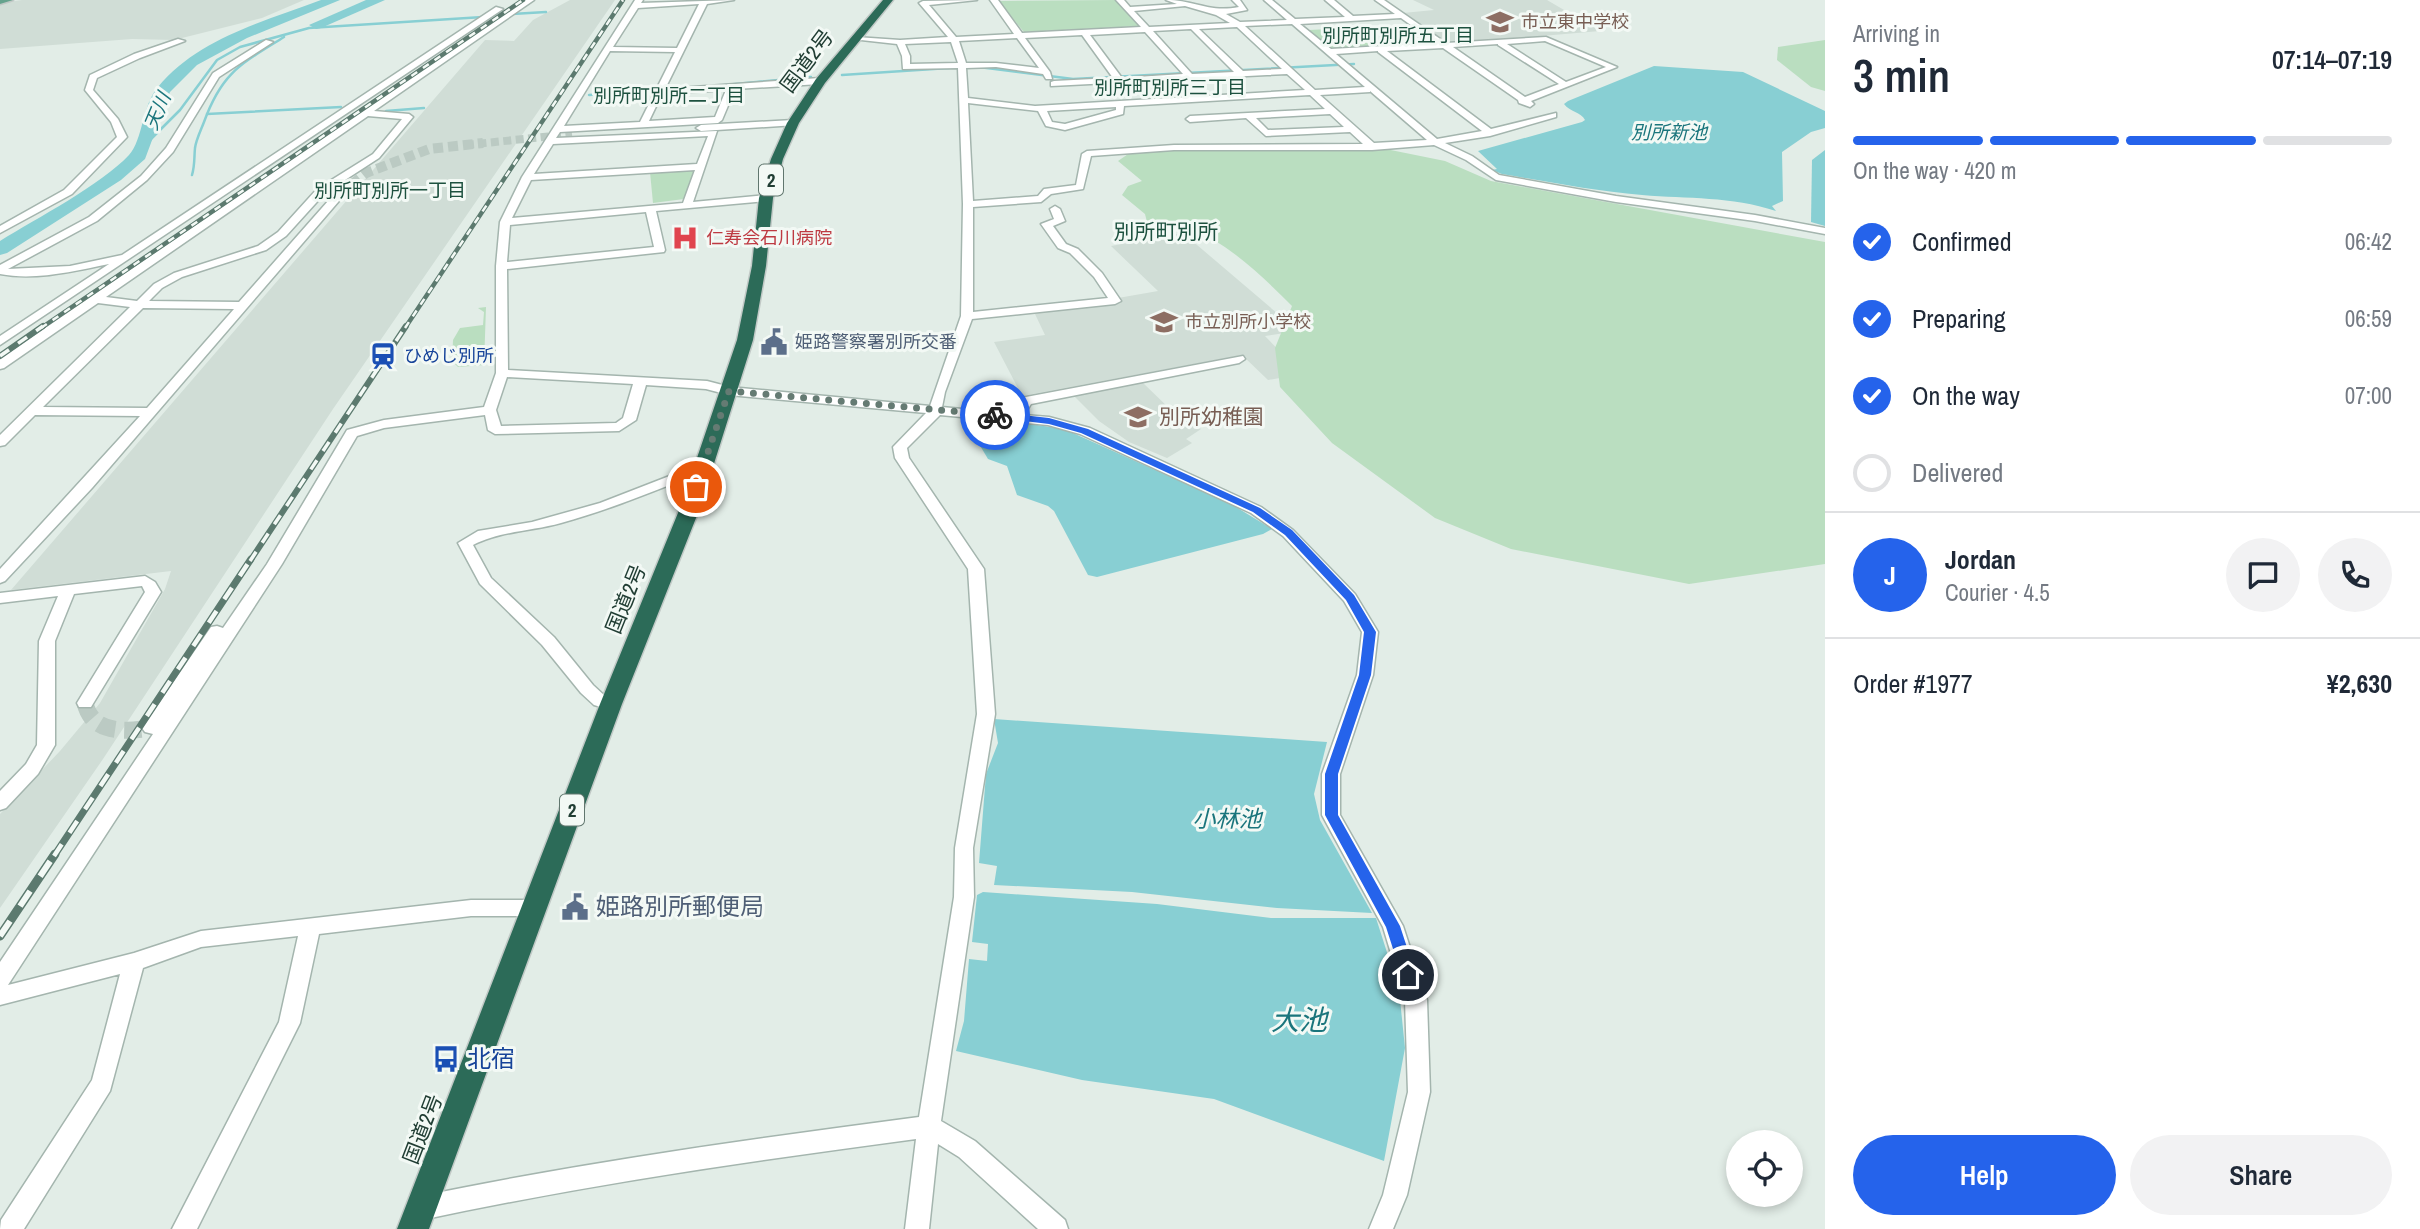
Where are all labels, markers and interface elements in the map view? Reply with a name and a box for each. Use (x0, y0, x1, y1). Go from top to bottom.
school or university icon: 市立東中学校 (1485, 7, 1515, 37)
place label: 市立東中学校 (1521, 9, 1629, 34)
text: Arriving in (1853, 18, 1940, 49)
district label: 別所町別所五丁目 (1322, 22, 1474, 48)
street label: 国道2号 (773, 23, 840, 98)
text: 07:14–07:19 (2272, 42, 2392, 77)
text: 3 min (1853, 44, 1950, 106)
district label: 別所町別所三丁目 (1094, 74, 1246, 100)
district label: 別所町別所二丁目 (593, 82, 745, 108)
water label: 天川 (138, 87, 177, 134)
water label: 別所新池 (1631, 119, 1709, 145)
text: On the way · 420 m (1853, 155, 2017, 186)
road number: 2 (759, 164, 783, 196)
district label: 別所町別所一丁目 (314, 177, 466, 203)
district label: 別所町別所 (1114, 217, 1219, 246)
hospital icon: 仁寿会石川病院 (670, 223, 700, 253)
icon: check (1853, 223, 1891, 261)
text: Confirmed (1912, 224, 2012, 259)
place label: 仁寿会石川病院 (706, 225, 832, 250)
text: 06:42 (2345, 226, 2392, 257)
icon: check (1853, 300, 1891, 338)
text: Preparing (1912, 301, 2006, 336)
text: 06:59 (2345, 303, 2392, 334)
school or university icon: 市立別所小学校 (1149, 307, 1179, 337)
place label: 市立別所小学校 (1185, 309, 1311, 334)
public building icon: 姫路警察署別所交番 (759, 327, 789, 357)
place label: 姫路警察署別所交番 (795, 329, 957, 354)
station icon: ひめじ別所 (368, 341, 398, 371)
place label: ひめじ別所 (404, 343, 494, 368)
icon: check (1853, 377, 1891, 415)
text: On the way (1912, 378, 2020, 413)
courier (960, 380, 1030, 450)
text: 07:00 (2345, 380, 2392, 411)
icon: bike (976, 396, 1014, 434)
school or university icon: 別所幼稚園 (1123, 402, 1153, 432)
place label: 別所幼稚園 (1159, 402, 1264, 431)
text: Delivered (1912, 455, 2003, 490)
pin (666, 457, 726, 517)
icon: bag (677, 468, 715, 506)
button: chat (2226, 538, 2300, 612)
button: phone (2318, 538, 2392, 612)
text: Jordan (1945, 542, 2016, 577)
text: J (1884, 558, 1896, 593)
street label: 国道2号 (598, 560, 653, 638)
text: Courier · 4.5 (1945, 577, 2050, 608)
text: Order #1977 (1853, 666, 1973, 701)
text: ¥2,630 (2327, 666, 2392, 701)
road number: 2 (560, 794, 584, 825)
water label: 小林池 (1193, 803, 1264, 834)
place label: 姫路別所郵便局 (596, 890, 764, 922)
public building icon: 姫路別所郵便局 (560, 892, 590, 922)
pin (1378, 945, 1438, 1005)
icon: home (1389, 956, 1427, 994)
water label: 大池 (1271, 1001, 1330, 1039)
place label: 北宿 (467, 1042, 515, 1074)
bus stop icon: 北宿 (431, 1044, 461, 1074)
street label: 国道2号 (396, 1090, 449, 1168)
map controls (1726, 1130, 1803, 1207)
button: locate (1726, 1130, 1803, 1207)
button: Help (1853, 1135, 2116, 1215)
button: Share (2130, 1135, 2392, 1215)

